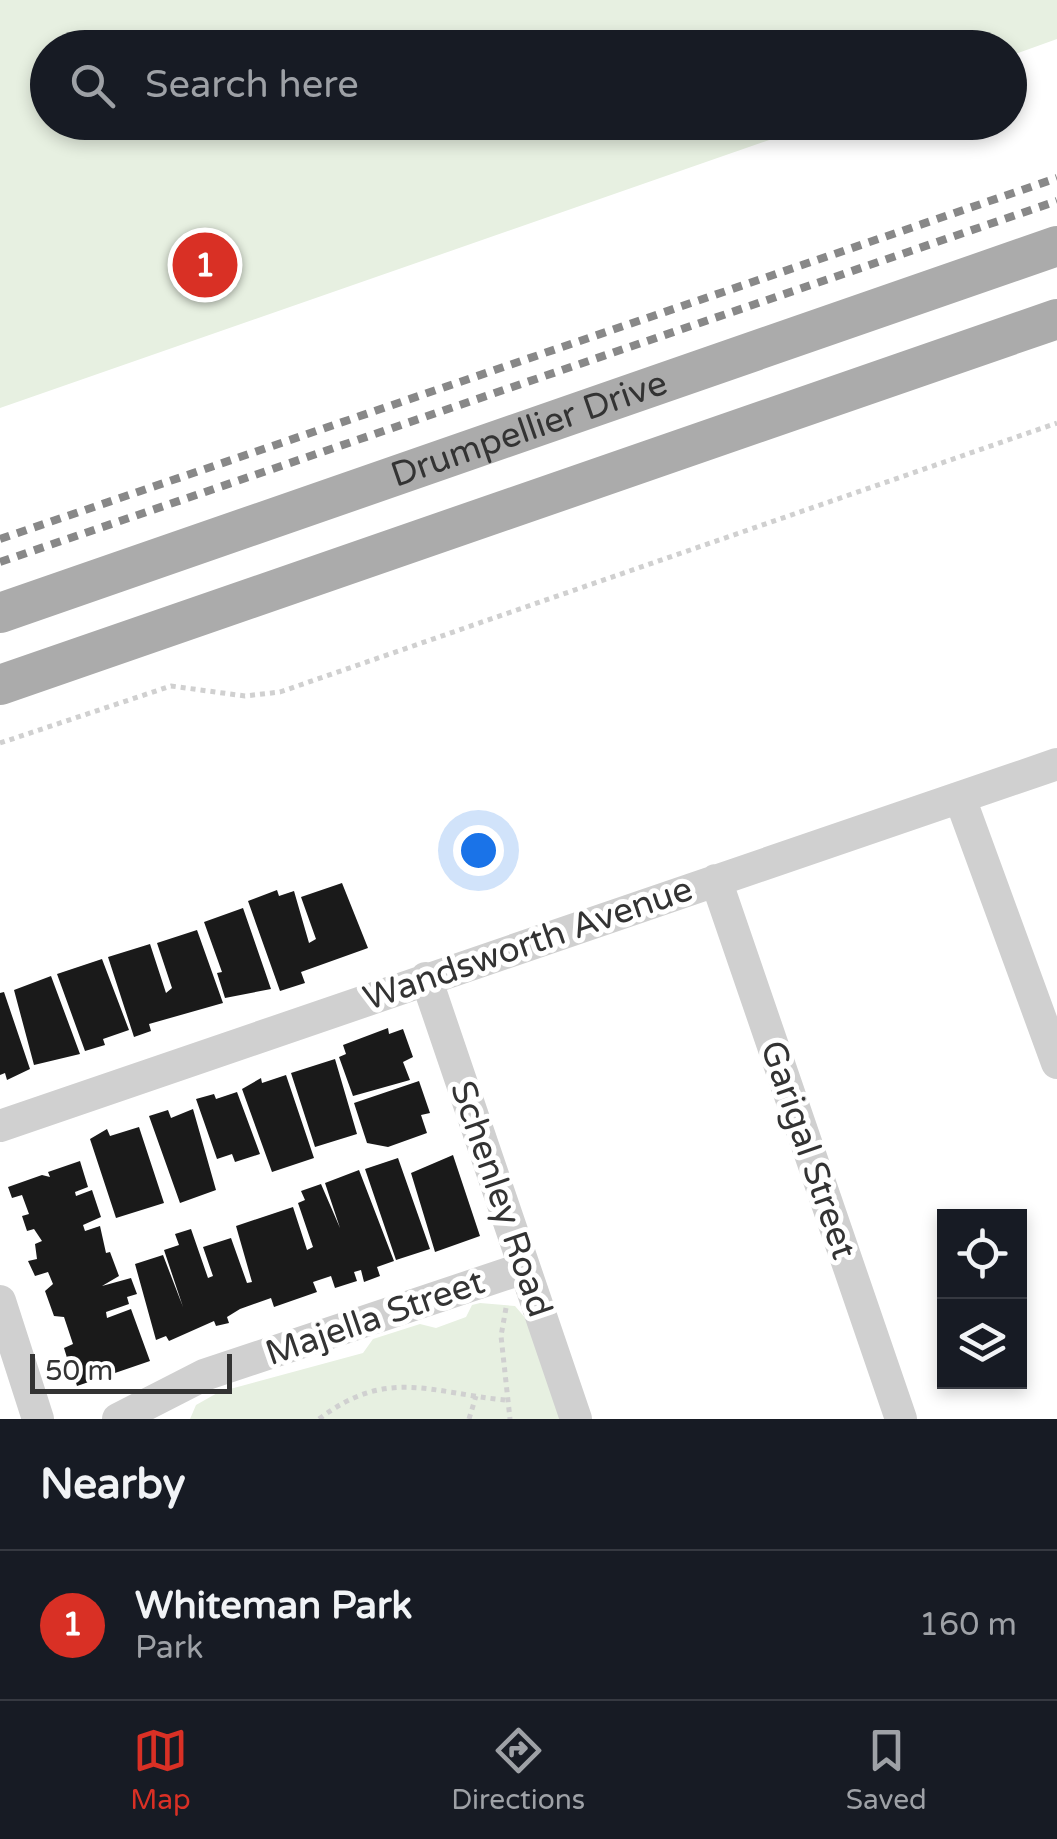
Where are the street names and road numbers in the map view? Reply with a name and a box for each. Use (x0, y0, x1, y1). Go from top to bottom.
street label: Drumpellier Drive (385, 362, 673, 497)
street label: Wandsworth Avenue (358, 868, 698, 1020)
street label: Garigal Street (751, 1035, 865, 1265)
street label: Schenley Road (441, 1075, 561, 1323)
street label: Majella Street (260, 1261, 490, 1375)

